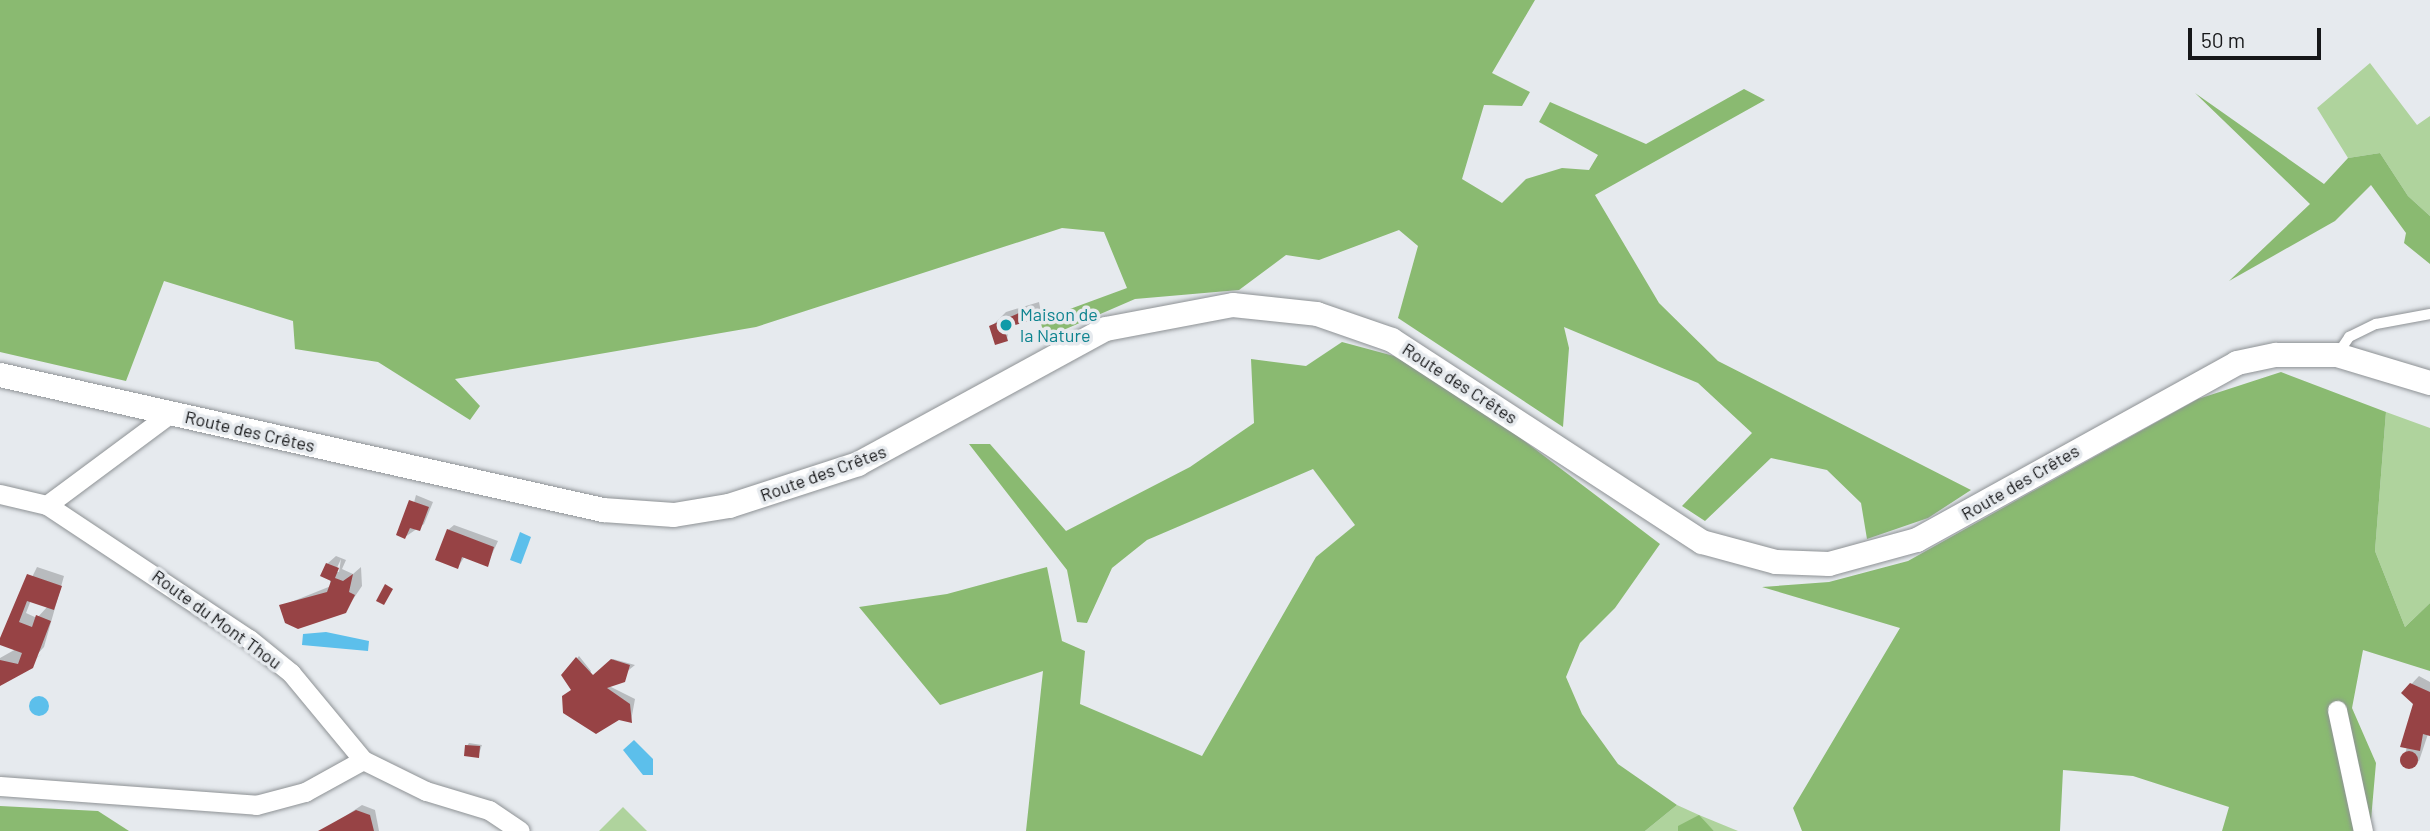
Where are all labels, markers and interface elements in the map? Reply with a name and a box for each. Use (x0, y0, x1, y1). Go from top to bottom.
scale bar (2192, 14, 2325, 58)
text: 50 m (2201, 27, 2245, 52)
place label: Maison de la Nature (1020, 304, 1098, 346)
marker: Maison de la Nature (998, 317, 1014, 333)
street label: Route des Crêtes (1398, 338, 1522, 428)
street label: Route des Crêtes (183, 406, 317, 456)
street label: Route des Crêtes (1957, 439, 2083, 525)
street label: Route des Crêtes (757, 440, 889, 506)
street label: Route du Mont Thou (148, 565, 286, 673)

